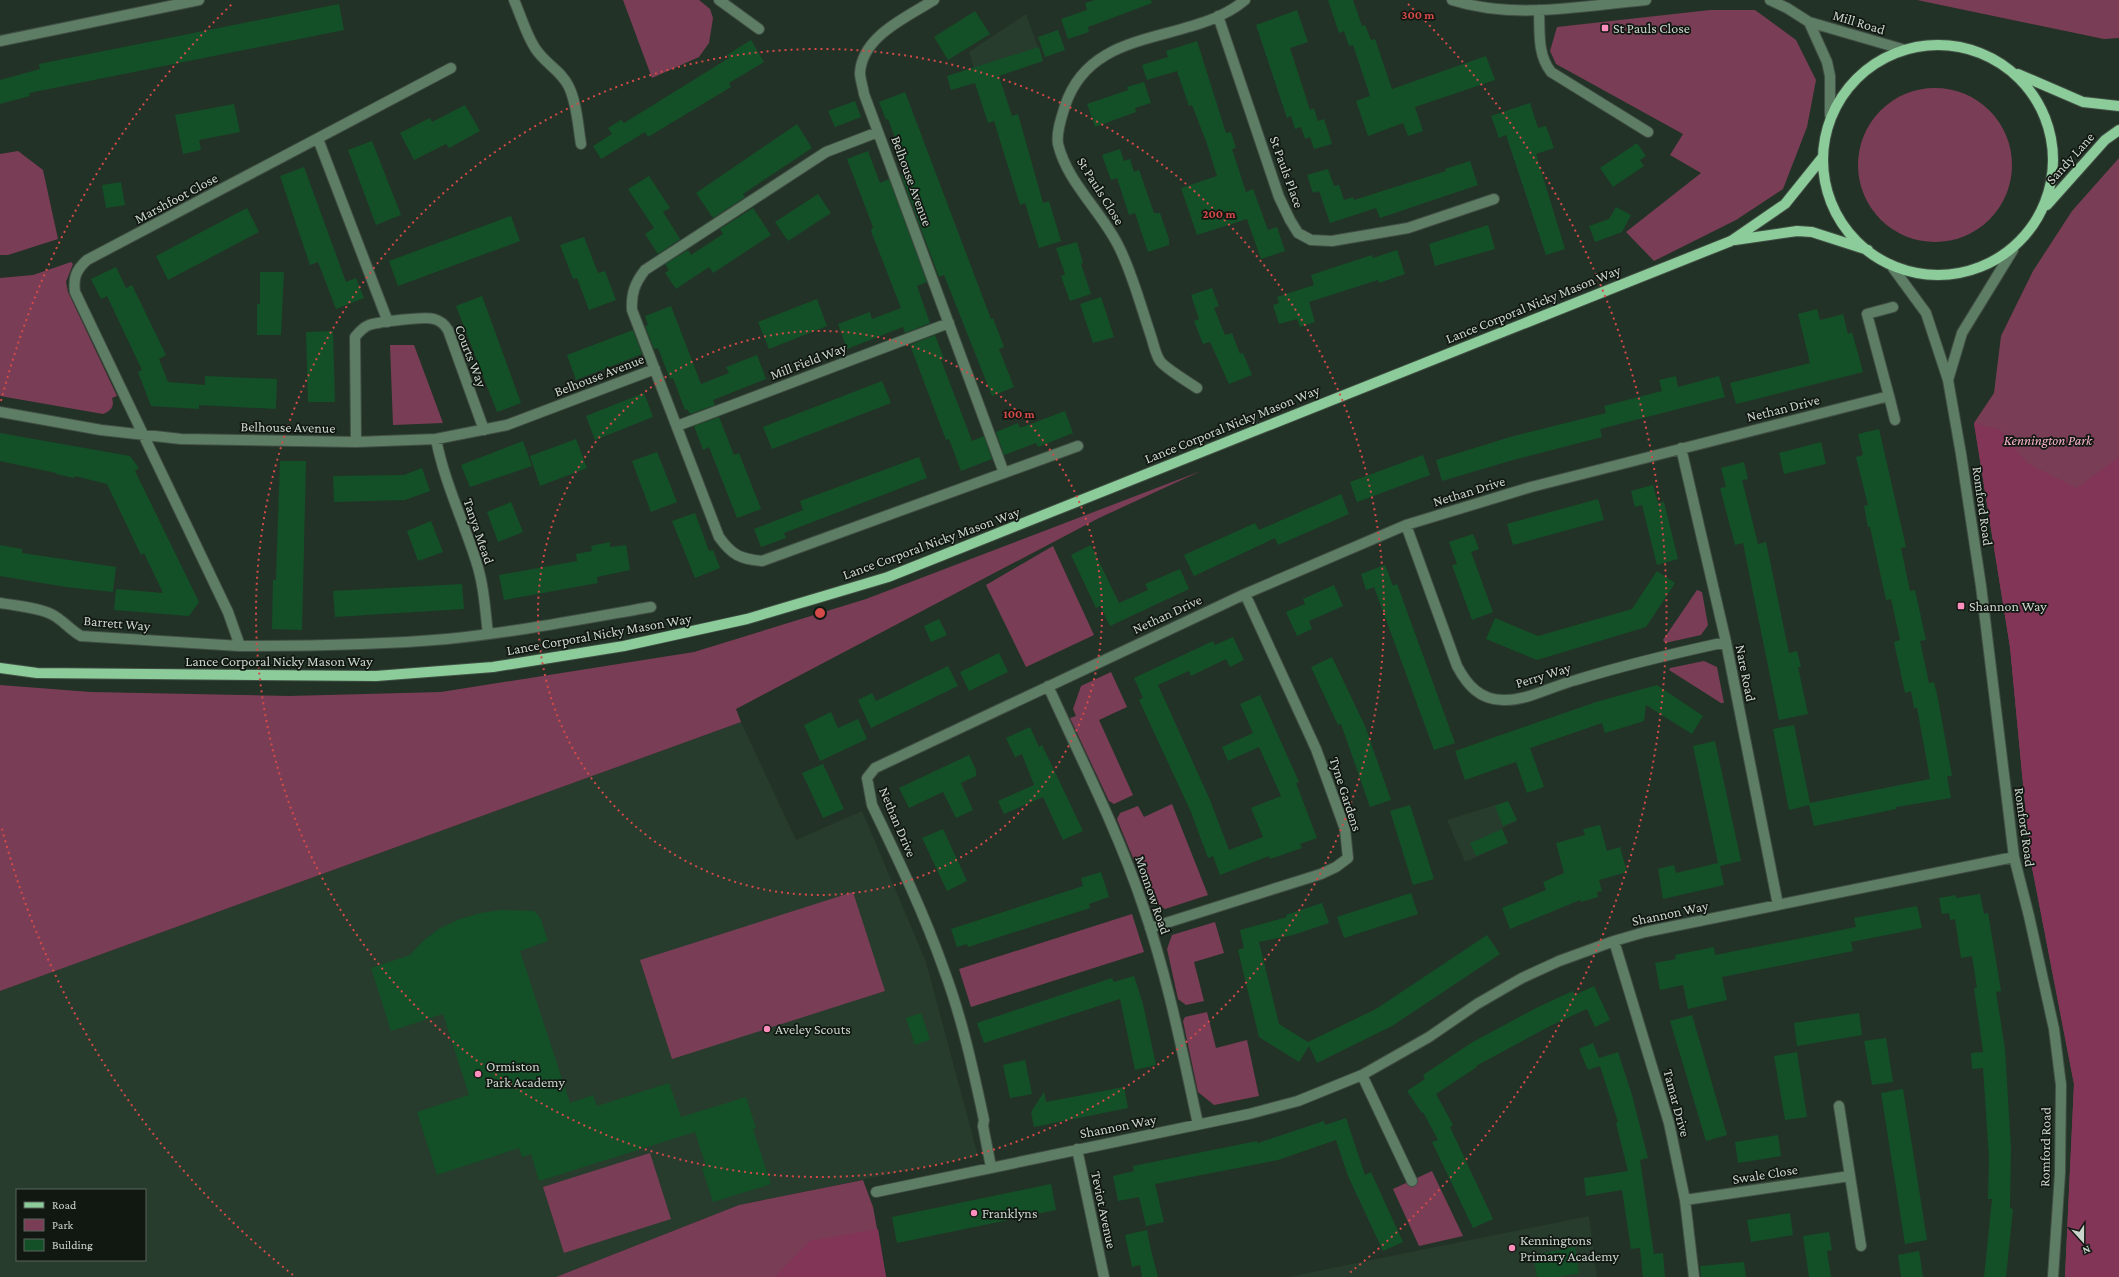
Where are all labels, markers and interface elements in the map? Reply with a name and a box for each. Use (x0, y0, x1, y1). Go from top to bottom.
street label: Mill Road (1831, 7, 1888, 38)
text: 300 m (1402, 8, 1435, 22)
place label: St Pauls Close (1613, 20, 1690, 36)
marker: St Pauls Close (1600, 23, 1610, 33)
street label: Sandy Lane (2043, 129, 2097, 187)
street label: Belhouse Avenue (888, 134, 936, 228)
street label: St Pauls Place (1267, 134, 1307, 210)
street label: St Pauls Close (1074, 154, 1128, 228)
street label: Marshfoot Close (132, 169, 220, 227)
text: 200 m (1202, 207, 1236, 221)
street label: Lance Corporal Nicky Mason Way (1443, 261, 1623, 347)
street label: Courts Way (452, 323, 490, 390)
street label: Mill Field Way (767, 339, 849, 383)
street label: Belhouse Avenue (552, 351, 646, 399)
street label: Lance Corporal Nicky Mason Way (1142, 381, 1322, 467)
street label: Nethan Drive (1745, 391, 1821, 425)
text: 100 m (1003, 407, 1036, 421)
street label: Belhouse Avenue (240, 418, 336, 436)
park label: Kennington Park (2004, 432, 2093, 448)
street label: Romford Road (1970, 465, 1997, 547)
street label: Nethan Drive (1431, 472, 1507, 510)
street label: Tanya Mead (460, 496, 498, 566)
street label: Lance Corporal Nicky Mason Way (840, 503, 1022, 583)
street label: Nethan Drive (1130, 591, 1204, 637)
place label: Shannon Way (1969, 598, 2047, 614)
marker: Shannon Way (1956, 601, 1966, 611)
centre of rings (813, 606, 827, 620)
street label: Lance Corporal Nicky Mason Way (505, 610, 693, 658)
street label: Barrett Way (83, 612, 152, 634)
street label: Nare Road (1733, 643, 1759, 703)
street label: Lance Corporal Nicky Mason Way (185, 653, 373, 669)
street label: Perry Way (1513, 659, 1573, 691)
street label: Tyne Gardens (1327, 755, 1365, 833)
street label: Nethan Drive (876, 785, 920, 859)
street label: Romford Road (2012, 786, 2039, 868)
street label: Monnow Road (1132, 854, 1174, 937)
street label: Shannon Way (1630, 897, 1710, 929)
place label: Aveley Scouts (775, 1021, 851, 1037)
marker: Aveley Scouts (762, 1024, 772, 1034)
place label: Ormiston Park Academy (486, 1058, 565, 1090)
street label: Tamar Drive (1660, 1067, 1694, 1139)
marker: Ormiston Park Academy (473, 1069, 483, 1079)
street label: Romford Road (2036, 1106, 2054, 1187)
street label: Shannon Way (1078, 1111, 1158, 1141)
street label: Swale Close (1731, 1161, 1799, 1187)
street label: Teviot Avenue (1088, 1170, 1120, 1250)
legend (16, 1189, 146, 1261)
text: Road (52, 1198, 77, 1212)
place label: Franklyns (982, 1205, 1037, 1221)
marker: Franklyns (969, 1208, 979, 1218)
text: Park (52, 1218, 74, 1232)
north arrow (2063, 1221, 2103, 1261)
place label: Kenningtons Primary Academy (1520, 1232, 1619, 1264)
text: Building (52, 1238, 93, 1252)
marker: Kenningtons Primary Academy (1507, 1243, 1517, 1253)
text: N (2080, 1243, 2092, 1257)

